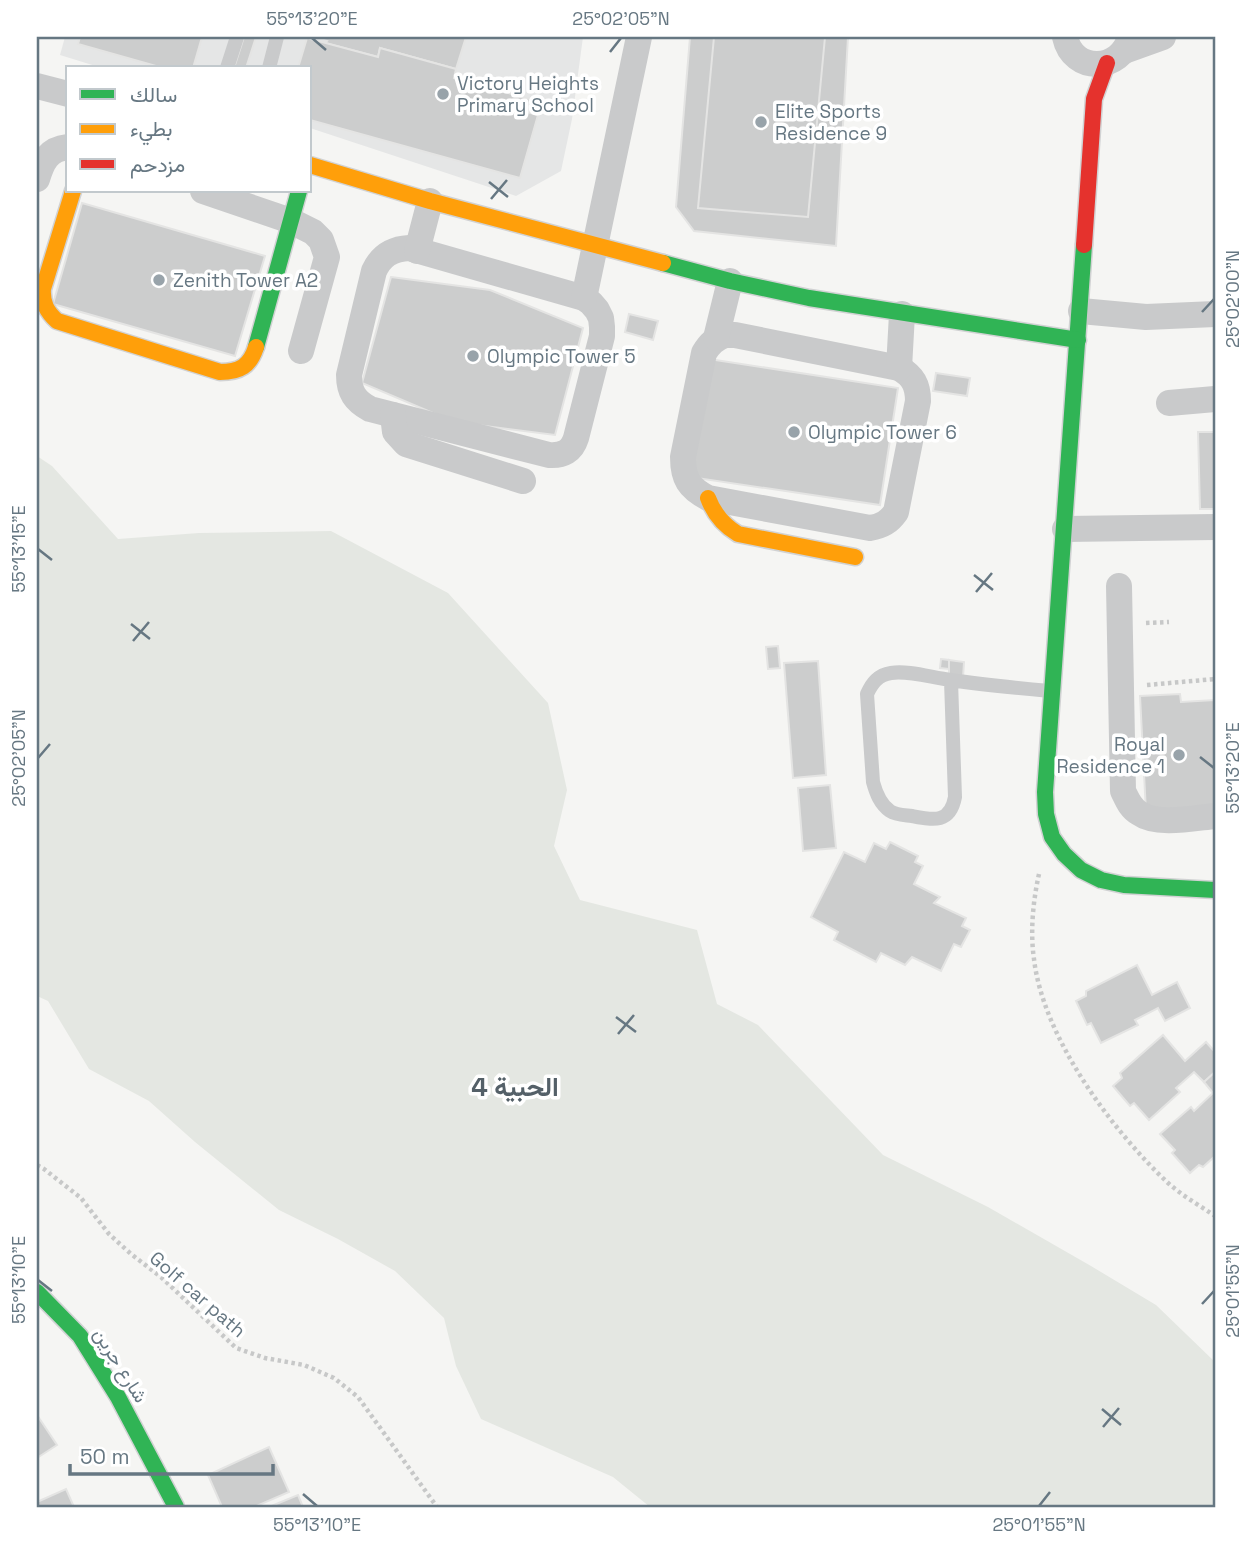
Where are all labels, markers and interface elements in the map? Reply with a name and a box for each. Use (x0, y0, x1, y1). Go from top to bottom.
text: 55°13'20"E (266, 7, 358, 30)
text: 25°02'05"N (572, 7, 670, 30)
legend (66, 66, 312, 192)
place label: Victory Heights Primary School (457, 71, 599, 118)
text: سالك (130, 81, 177, 108)
marker: Victory Heights Primary School (435, 86, 451, 102)
place label: Elite Sports Residence 9 (775, 99, 887, 146)
marker: Elite Sports Residence 9 (753, 114, 769, 130)
text: بطيء (130, 115, 173, 146)
text: مزدحم (130, 151, 185, 179)
text: 25°02'00"N (1221, 250, 1244, 348)
place label: Zenith Tower A2 (173, 268, 318, 293)
marker: Zenith Tower A2 (151, 272, 167, 288)
place label: Olympic Tower 5 (487, 344, 636, 369)
marker: Olympic Tower 5 (465, 348, 481, 364)
place label: Olympic Tower 6 (808, 420, 957, 445)
marker: Olympic Tower 6 (786, 424, 802, 440)
text: 55°13'15"E (7, 505, 30, 593)
text: 25°02'05"N (7, 709, 30, 807)
text: 55°13'20"E (1221, 722, 1244, 814)
place label: Royal Residence 1 (1057, 732, 1165, 779)
marker: Royal Residence 1 (1171, 747, 1187, 763)
district label: الحبية 4 (471, 1070, 559, 1104)
text: 55°13'10"E (7, 1236, 30, 1324)
text: 25°01'55"N (1221, 1244, 1244, 1338)
street label: Golf car path (144, 1246, 251, 1343)
street label: شارع جرين (88, 1323, 153, 1407)
scale bar (70, 1432, 273, 1476)
text: 50 m (80, 1443, 130, 1470)
text: 55°13'10"E (273, 1513, 361, 1536)
text: 25°01'55"N (992, 1513, 1086, 1536)

